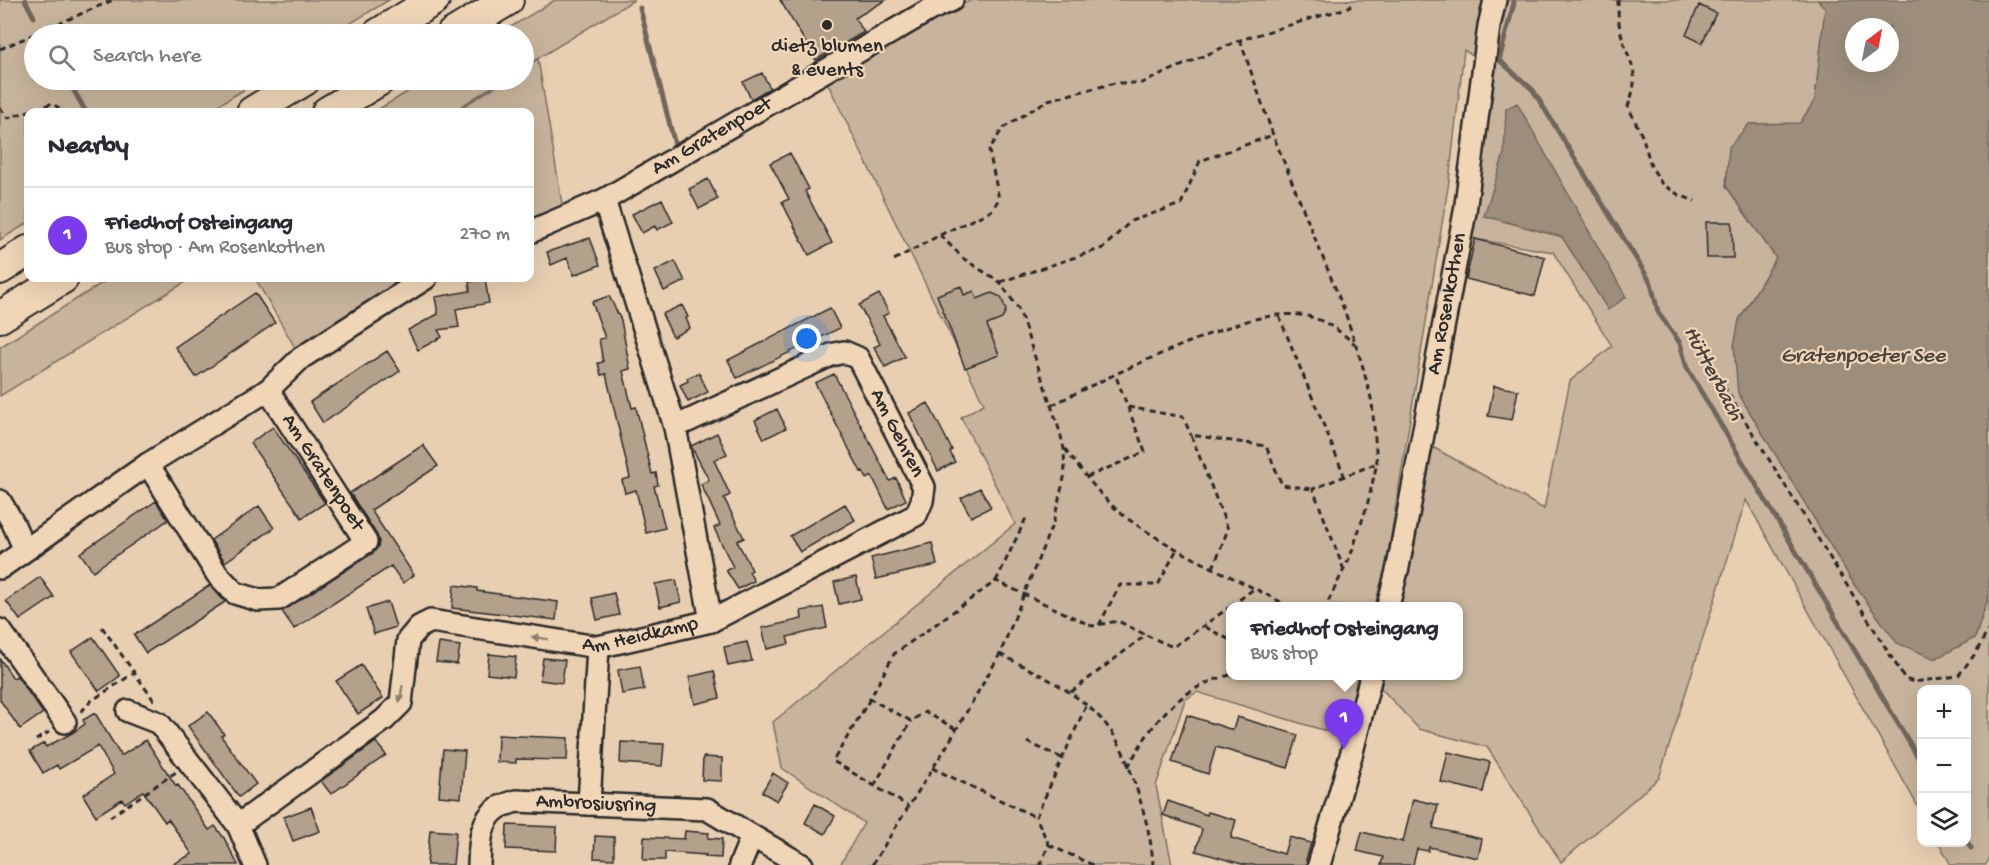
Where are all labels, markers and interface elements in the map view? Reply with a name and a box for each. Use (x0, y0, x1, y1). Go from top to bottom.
marker: dietz blumen & events (820, 18, 834, 32)
north arrow (1845, 18, 1899, 72)
search box (24, 24, 534, 90)
place label: dietz blumen & events (771, 35, 883, 84)
icon: search (45, 41, 78, 74)
text: Search here (93, 44, 201, 70)
street label: Am Gratenpoet (648, 91, 779, 182)
text: Nearby (48, 132, 129, 163)
text: Friedhof Osteingang (105, 211, 293, 237)
text: 1 (63, 224, 72, 247)
text: 270 m (460, 224, 510, 247)
street label: Am Rosenkothen (1422, 231, 1473, 377)
text: Bus stop · Am Rosenkothen (105, 237, 325, 260)
water label: Hütterbach (1676, 322, 1748, 426)
your location (792, 324, 821, 353)
water label: Gratenpoeter See (1781, 344, 1947, 370)
street label: Am Gehren (864, 385, 930, 482)
street label: Am Gratenpoet (275, 410, 370, 538)
popup (1226, 602, 1463, 680)
street label: Am Heidkamp (580, 612, 701, 660)
text: Friedhof Osteingang (1251, 617, 1438, 643)
one-way arrow (531, 633, 550, 642)
text: Bus stop (1251, 643, 1318, 666)
one-way arrow (396, 685, 405, 704)
map controls (1917, 685, 1971, 847)
button: + (1917, 685, 1971, 739)
pin: 1 (1324, 700, 1364, 749)
button: − (1917, 739, 1971, 793)
street label: Ambrosiusring (535, 789, 657, 819)
button: layers (1917, 793, 1971, 847)

